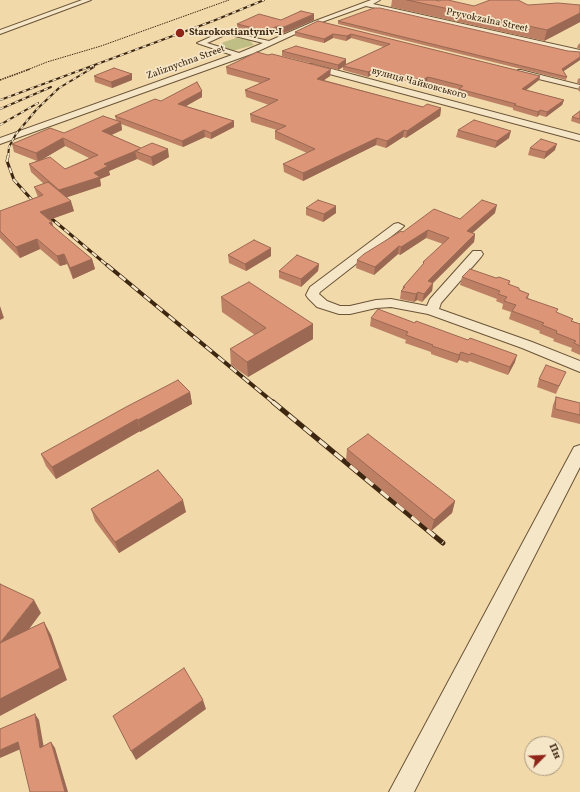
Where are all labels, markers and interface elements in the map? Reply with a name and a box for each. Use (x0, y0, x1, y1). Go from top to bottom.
street label: Pryvokzalna Street (445, 6, 529, 36)
marker: Starokostiantyniv-I (174, 27, 186, 39)
place label: Starokostiantyniv-I (189, 27, 282, 39)
street label: Zaliznychna Street (145, 43, 227, 83)
street label: вулиця Чайковського (370, 66, 468, 102)
north arrow (524, 736, 564, 776)
text: Пн (544, 741, 565, 762)

